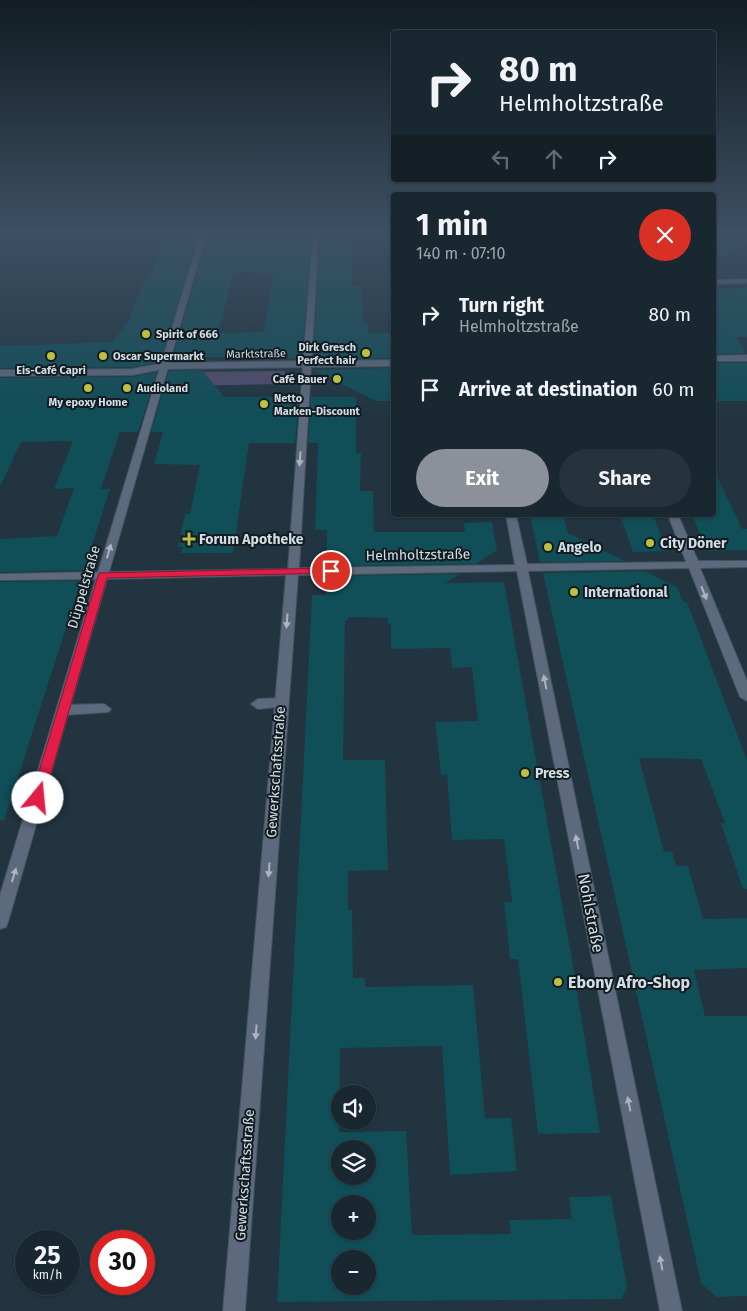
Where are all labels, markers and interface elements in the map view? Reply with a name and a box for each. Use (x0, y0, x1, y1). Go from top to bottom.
text: 80 m (499, 48, 578, 90)
icon: right (416, 50, 481, 115)
text: Helmholtzstraße (499, 90, 664, 117)
icon: left (487, 145, 515, 173)
icon: ahead (540, 145, 568, 173)
icon: right (593, 145, 621, 173)
text: 1 min (416, 207, 488, 243)
button: close (639, 209, 691, 261)
text: 140 m · 07:10 (416, 244, 505, 263)
text: Turn right (459, 294, 544, 317)
icon: right (416, 301, 444, 329)
text: 80 m (649, 303, 691, 326)
text: Helmholtzstraße (459, 317, 579, 336)
marker: Spirit of 666 (140, 328, 152, 340)
place label: Spirit of 666 (156, 328, 218, 341)
place label: Dirk Gresch Perfect hair (297, 341, 357, 367)
street label: Marktstraße (226, 347, 286, 361)
marker: Dirk Gresch Perfect hair (360, 347, 372, 359)
marker: Eis-Café Capri (45, 350, 57, 362)
marker: Oscar Supermarkt (97, 350, 109, 362)
place label: Oscar Supermarkt (113, 350, 205, 363)
place label: Eis-Café Capri (16, 364, 86, 377)
place label: Café Bauer (273, 373, 328, 386)
marker: Café Bauer (331, 373, 343, 385)
icon: arrive (416, 376, 444, 404)
text: Arrive at destination (459, 378, 638, 401)
text: 60 m (653, 378, 695, 401)
marker: My epoxy Home (82, 382, 94, 394)
marker: Audioland (121, 382, 133, 394)
place label: Audioland (136, 382, 188, 395)
place label: Netto Marken-Discount (274, 392, 361, 418)
place label: My epoxy Home (49, 396, 127, 409)
marker: Netto Marken-Discount (258, 398, 270, 410)
button: Exit (416, 449, 549, 507)
button: Share (559, 449, 691, 507)
one-way arrow (296, 451, 304, 467)
place label: Forum Apotheke (199, 531, 304, 548)
marker: Forum Apotheke (183, 533, 195, 545)
place label: City Döner (660, 535, 727, 552)
marker: City Döner (644, 537, 656, 549)
place label: Angelo (557, 539, 602, 556)
marker: Angelo (542, 541, 554, 553)
street label: Düppelstraße (64, 544, 104, 630)
one-way arrow (106, 544, 114, 559)
street label: Helmholtzstraße (365, 546, 471, 564)
pin (310, 550, 352, 592)
icon: arrive (317, 557, 345, 585)
place label: International (584, 584, 669, 601)
one-way arrow (701, 585, 709, 600)
marker: International (568, 586, 580, 598)
one-way arrow (283, 613, 291, 629)
one-way arrow (540, 674, 548, 690)
street label: Gewerkschaftsstraße (263, 706, 289, 838)
place label: Press (535, 765, 570, 782)
marker: Press (519, 767, 531, 779)
position arrow (11, 771, 63, 823)
one-way arrow (572, 833, 580, 849)
one-way arrow (264, 862, 272, 878)
one-way arrow (11, 867, 19, 882)
street label: Nohlstraße (574, 872, 608, 954)
place label: Ebony Afro-Shop (568, 973, 690, 992)
marker: Ebony Afro-Shop (552, 976, 564, 988)
one-way arrow (252, 1024, 260, 1040)
map controls (331, 1085, 376, 1295)
button: sound (331, 1085, 376, 1130)
one-way arrow (625, 1095, 633, 1111)
street label: Gewerkschaftsstraße (232, 1109, 258, 1241)
button: layers (331, 1140, 376, 1185)
button: + (331, 1195, 376, 1240)
speed limit sign: 30 (90, 1230, 155, 1295)
text: 25 (34, 1241, 61, 1271)
button: − (331, 1250, 376, 1295)
one-way arrow (657, 1256, 665, 1271)
text: km/h (33, 1268, 62, 1282)

